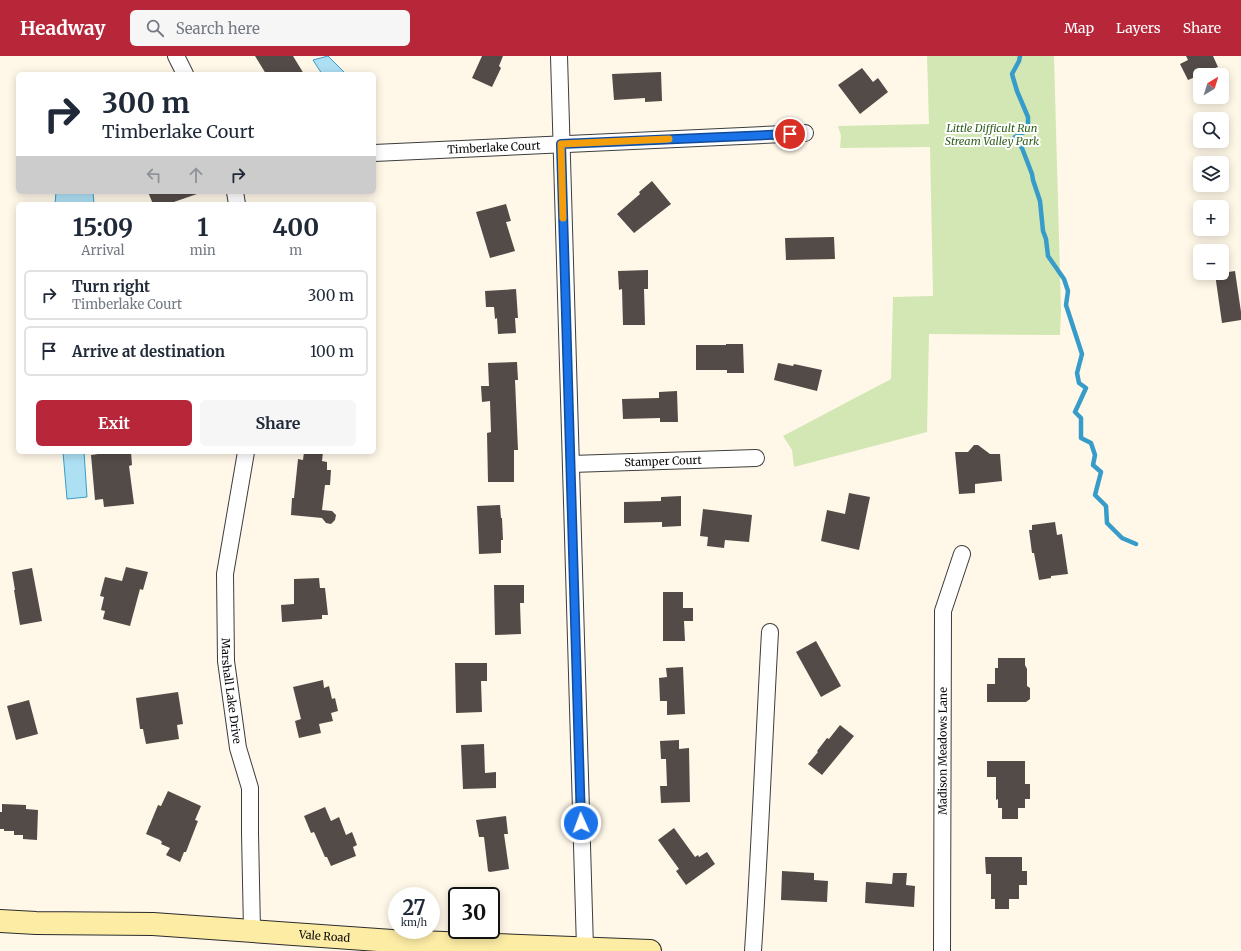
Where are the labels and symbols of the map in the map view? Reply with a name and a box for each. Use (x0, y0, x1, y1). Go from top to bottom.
north arrow (1193, 68, 1229, 104)
pin (773, 117, 807, 151)
park label: Little Difficult Run Stream Valley Park (945, 121, 1039, 148)
street label: Timberlake Court (447, 138, 542, 157)
street label: Stamper Court (624, 453, 703, 469)
street label: Marshall Lake Drive (219, 638, 244, 745)
street label: Madison Meadows Lane (935, 687, 950, 815)
position arrow (560, 802, 602, 844)
speed limit sign: 30 (448, 887, 500, 939)
street label: Vale Road (297, 927, 351, 945)

